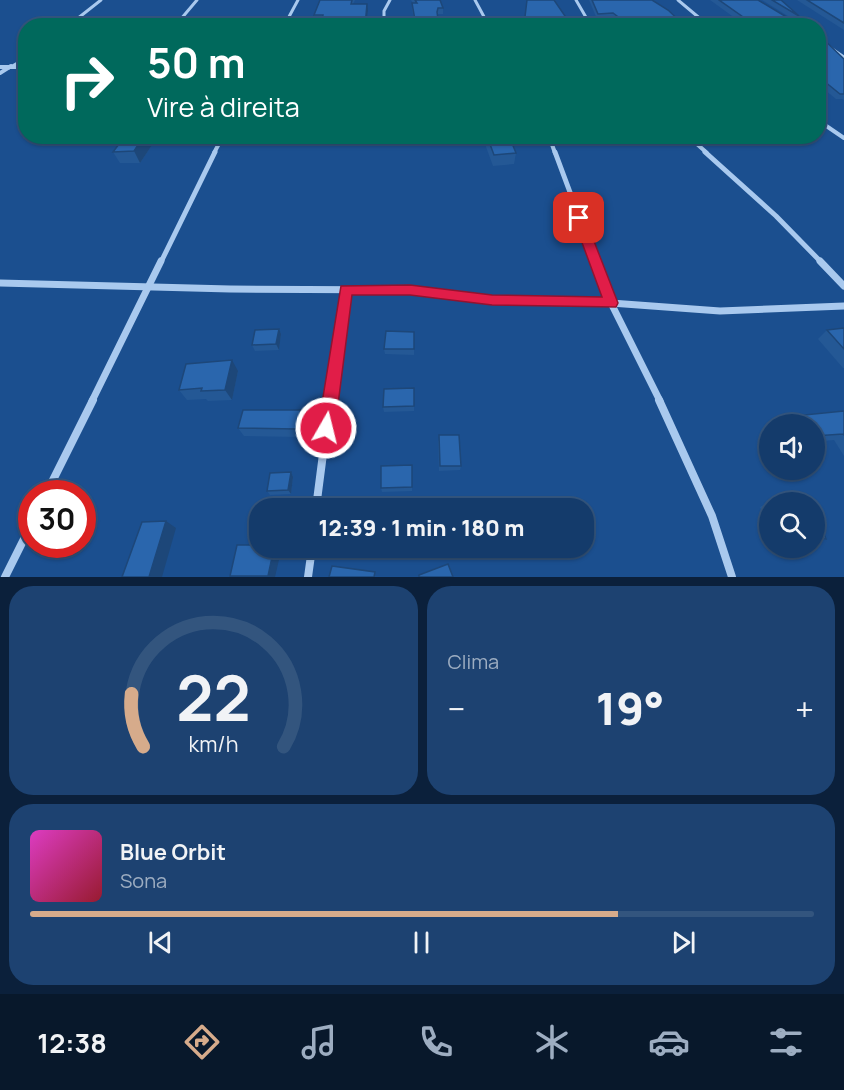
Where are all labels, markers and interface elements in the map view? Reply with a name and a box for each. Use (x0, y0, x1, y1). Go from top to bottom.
text: 50 m (147, 33, 245, 91)
icon: right (48, 42, 126, 120)
text: Vire à direita (147, 88, 300, 125)
pin (553, 192, 604, 243)
icon: arrive (562, 201, 595, 234)
position arrow (294, 396, 358, 460)
map controls (759, 414, 825, 558)
button: sound (759, 414, 825, 480)
speed limit sign: 30 (18, 480, 96, 558)
button: search (759, 492, 825, 558)
text: 12:39 · 1 min · 180 m (319, 513, 524, 543)
text: Clima (448, 648, 499, 675)
text: 22 (176, 654, 250, 740)
text: 19° (596, 677, 664, 739)
text: − (448, 686, 465, 731)
text: + (795, 686, 814, 731)
text: km/h (188, 730, 238, 759)
text: Blue Orbit (120, 837, 226, 867)
text: Sona (120, 867, 167, 894)
icon: previous (144, 926, 177, 959)
icon: pause (405, 926, 438, 959)
icon: next (667, 926, 700, 959)
icon: directions (181, 1021, 223, 1063)
icon: music (298, 1021, 340, 1063)
icon: phone (415, 1021, 457, 1063)
icon: climate (531, 1021, 573, 1063)
icon: car (648, 1021, 690, 1063)
icon: filters (765, 1021, 807, 1063)
text: 12:38 (37, 1024, 107, 1061)

